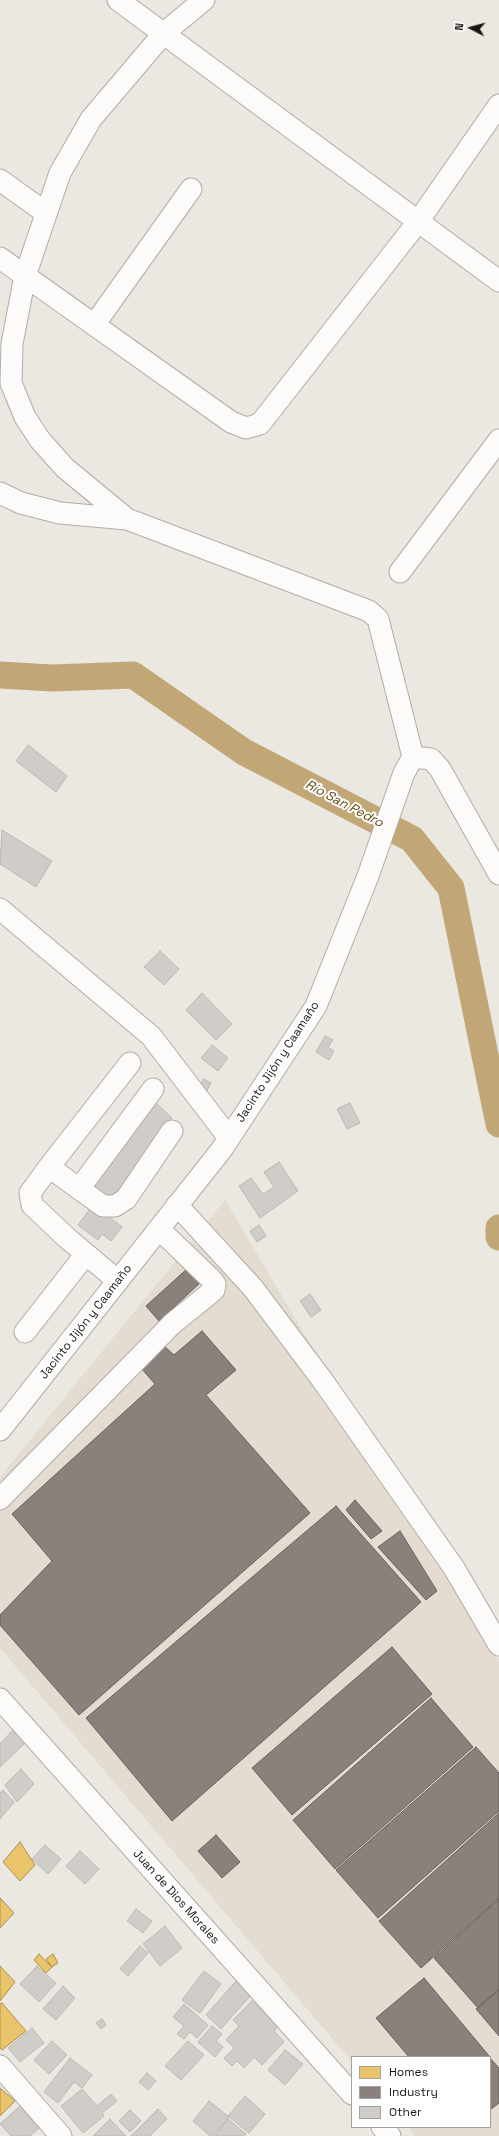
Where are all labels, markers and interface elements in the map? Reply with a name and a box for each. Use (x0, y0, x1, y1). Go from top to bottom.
north arrow (451, 8, 491, 48)
text: N (452, 22, 466, 31)
water label: Río San Pedro (302, 777, 386, 831)
street label: Jacinto Jijón y Caamaño (233, 999, 323, 1125)
street label: Jacinto Jijón y Caamaño (37, 1262, 135, 1382)
street label: Juan de Dios Morales (130, 1847, 222, 1947)
legend (351, 2056, 491, 2128)
text: Homes (389, 2064, 428, 2080)
text: Industry (389, 2084, 438, 2100)
text: Other (389, 2104, 422, 2120)

